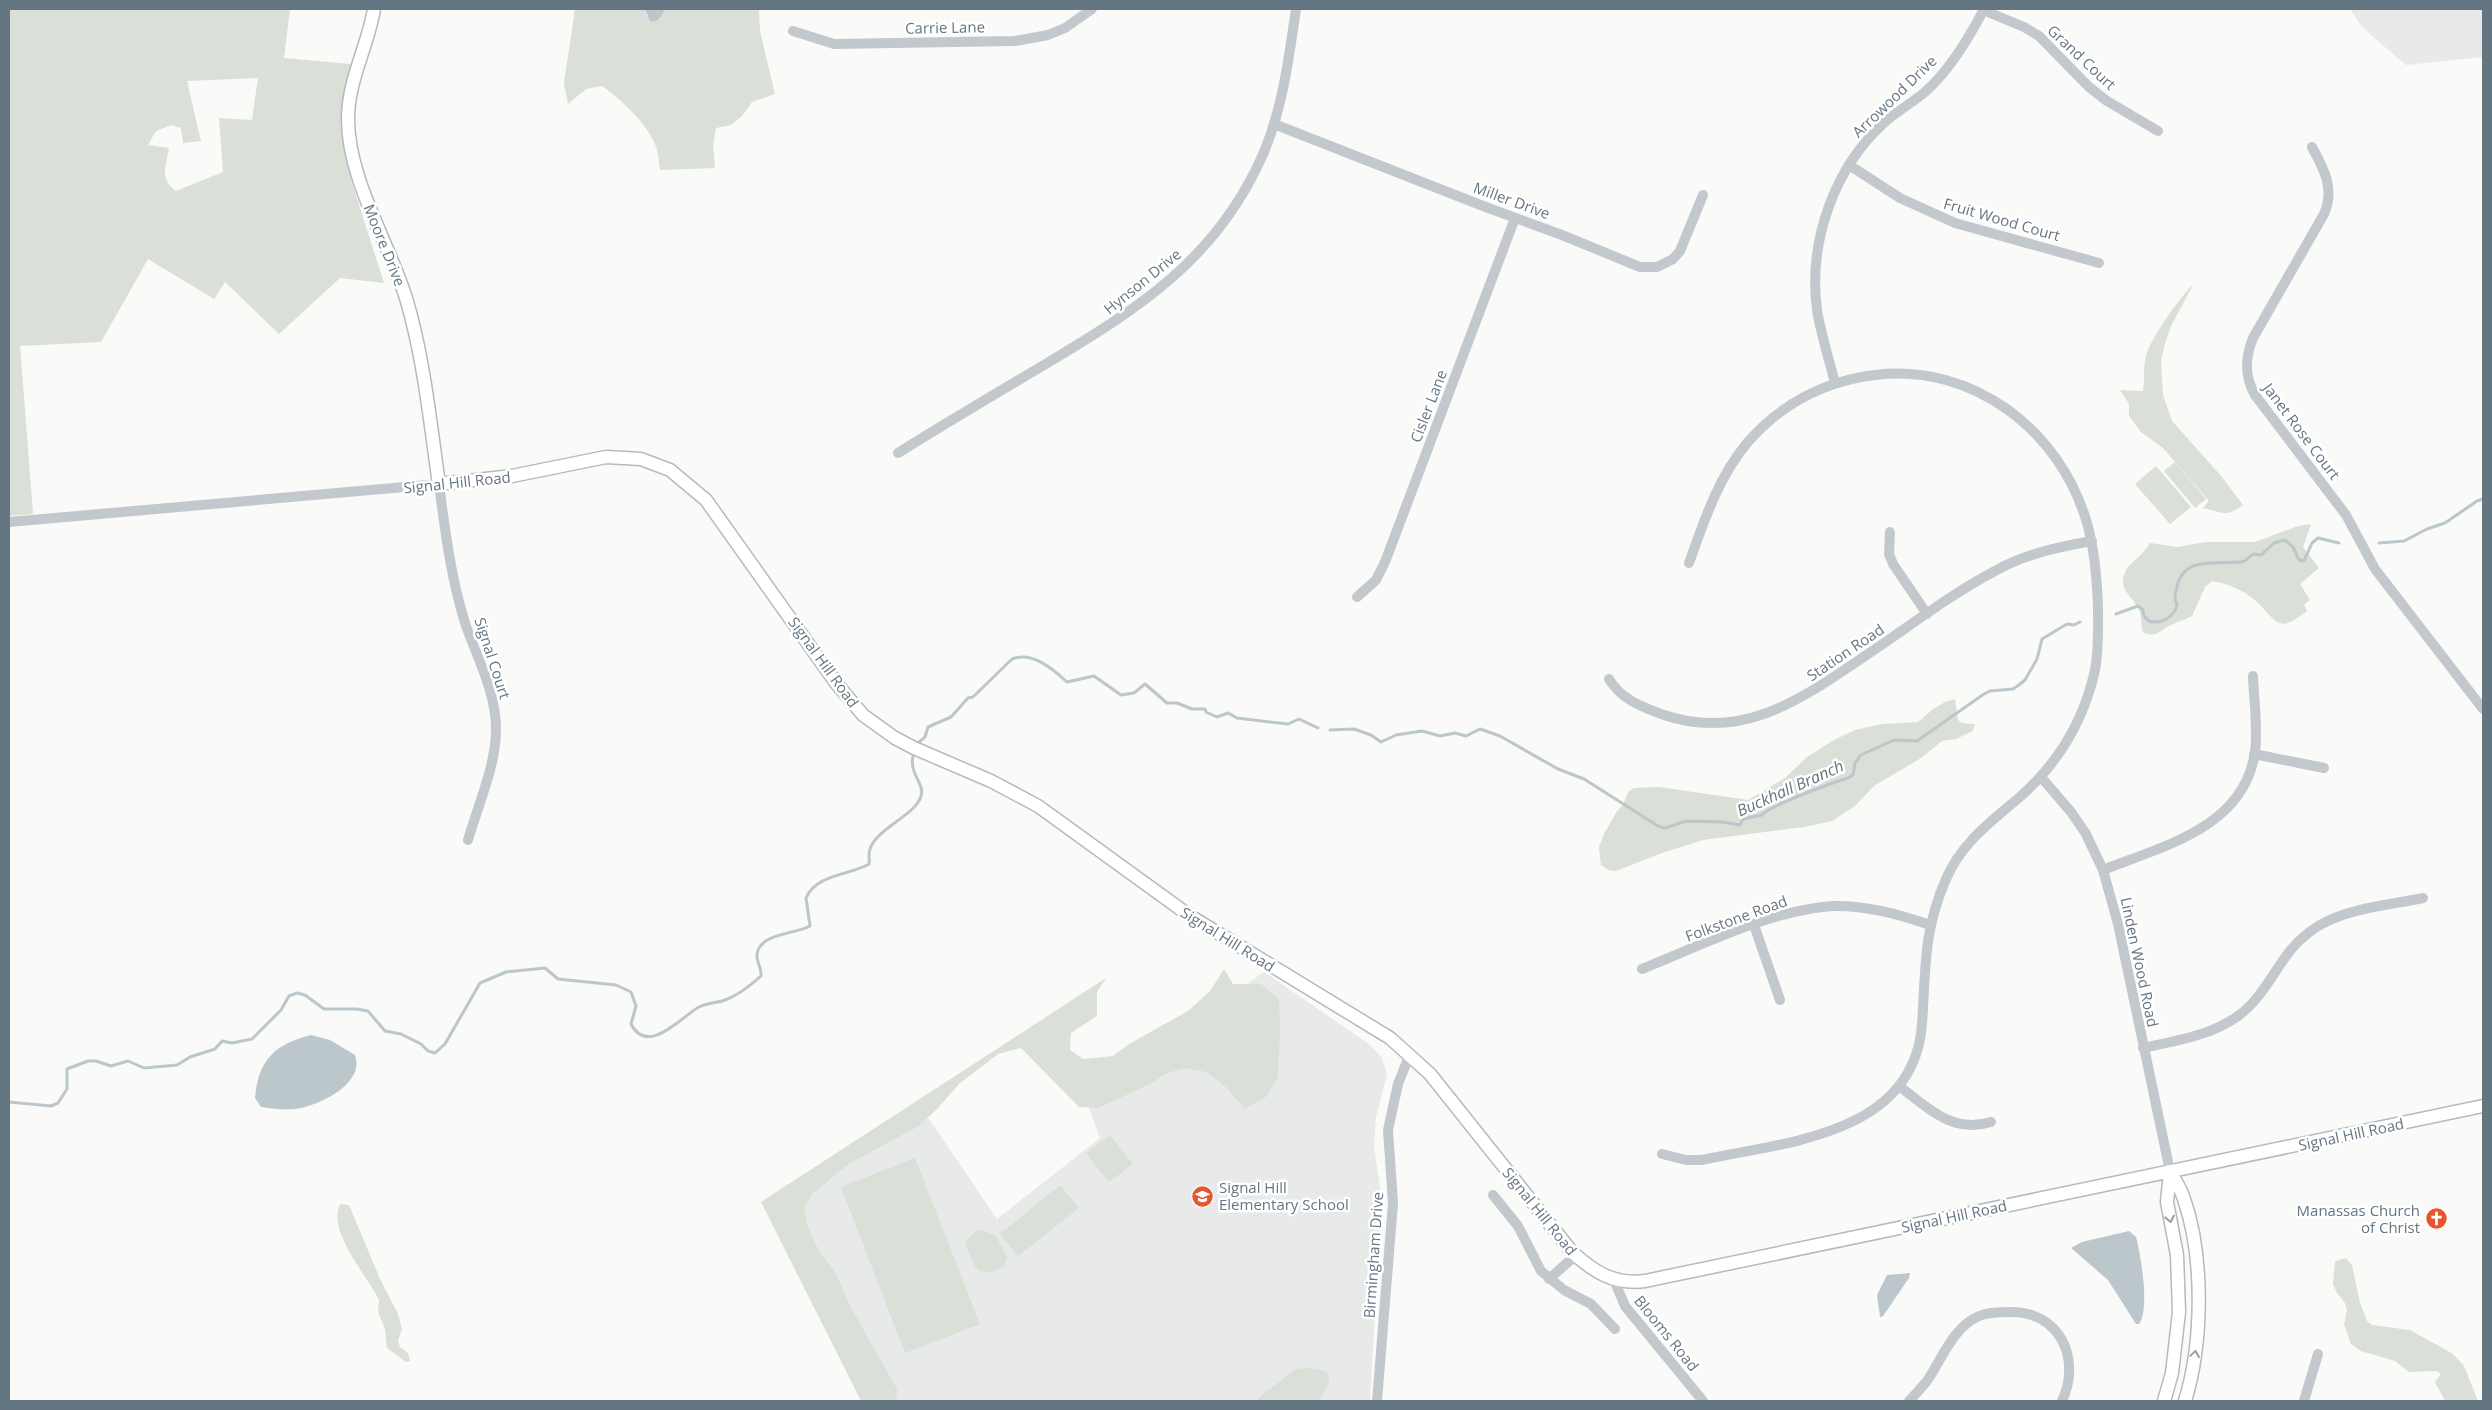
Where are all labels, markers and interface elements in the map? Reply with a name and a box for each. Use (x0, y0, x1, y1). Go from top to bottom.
street label: Carrie Lane (905, 16, 985, 38)
street label: Grand Court (2043, 20, 2121, 94)
street label: Arrowood Drive (1847, 51, 1941, 141)
street label: Miller Drive (1471, 177, 1553, 223)
street label: Fruit Wood Court (1941, 193, 2063, 245)
street label: Moore Drive (359, 201, 411, 289)
street label: Hynson Drive (1099, 244, 1185, 318)
street label: Cisler Lane (1405, 367, 1451, 445)
street label: Janet Rose Court (2258, 377, 2345, 483)
street label: Signal Hill Road (403, 466, 511, 498)
street label: Signal Hill Road (784, 613, 864, 711)
street label: Signal Court (470, 615, 516, 701)
street label: Station Road (1803, 619, 1887, 685)
water label: Buckhall Branch (1733, 755, 1847, 821)
street label: Folkstone Road (1682, 890, 1790, 946)
street label: Linden Wood Road (2116, 895, 2164, 1029)
street label: Signal Hill Road (1177, 902, 1279, 976)
street label: Signal Hill Road (2296, 1113, 2406, 1155)
street label: Signal Hill Road (1498, 1163, 1582, 1259)
place label: Signal Hill Elementary School (1219, 1177, 1349, 1214)
school or university icon: Signal Hill Elementary School (1191, 1184, 1215, 1208)
street label: Birmingham Drive (1359, 1191, 1387, 1319)
street label: Signal Hill Road (1899, 1195, 2009, 1237)
place label: Manassas Church of Christ (2297, 1200, 2420, 1237)
church icon: Manassas Church of Christ (2424, 1207, 2448, 1231)
one-way arrow (2164, 1215, 2175, 1224)
street label: Blooms Road (1630, 1291, 1704, 1375)
one-way arrow (2189, 1349, 2199, 1358)

